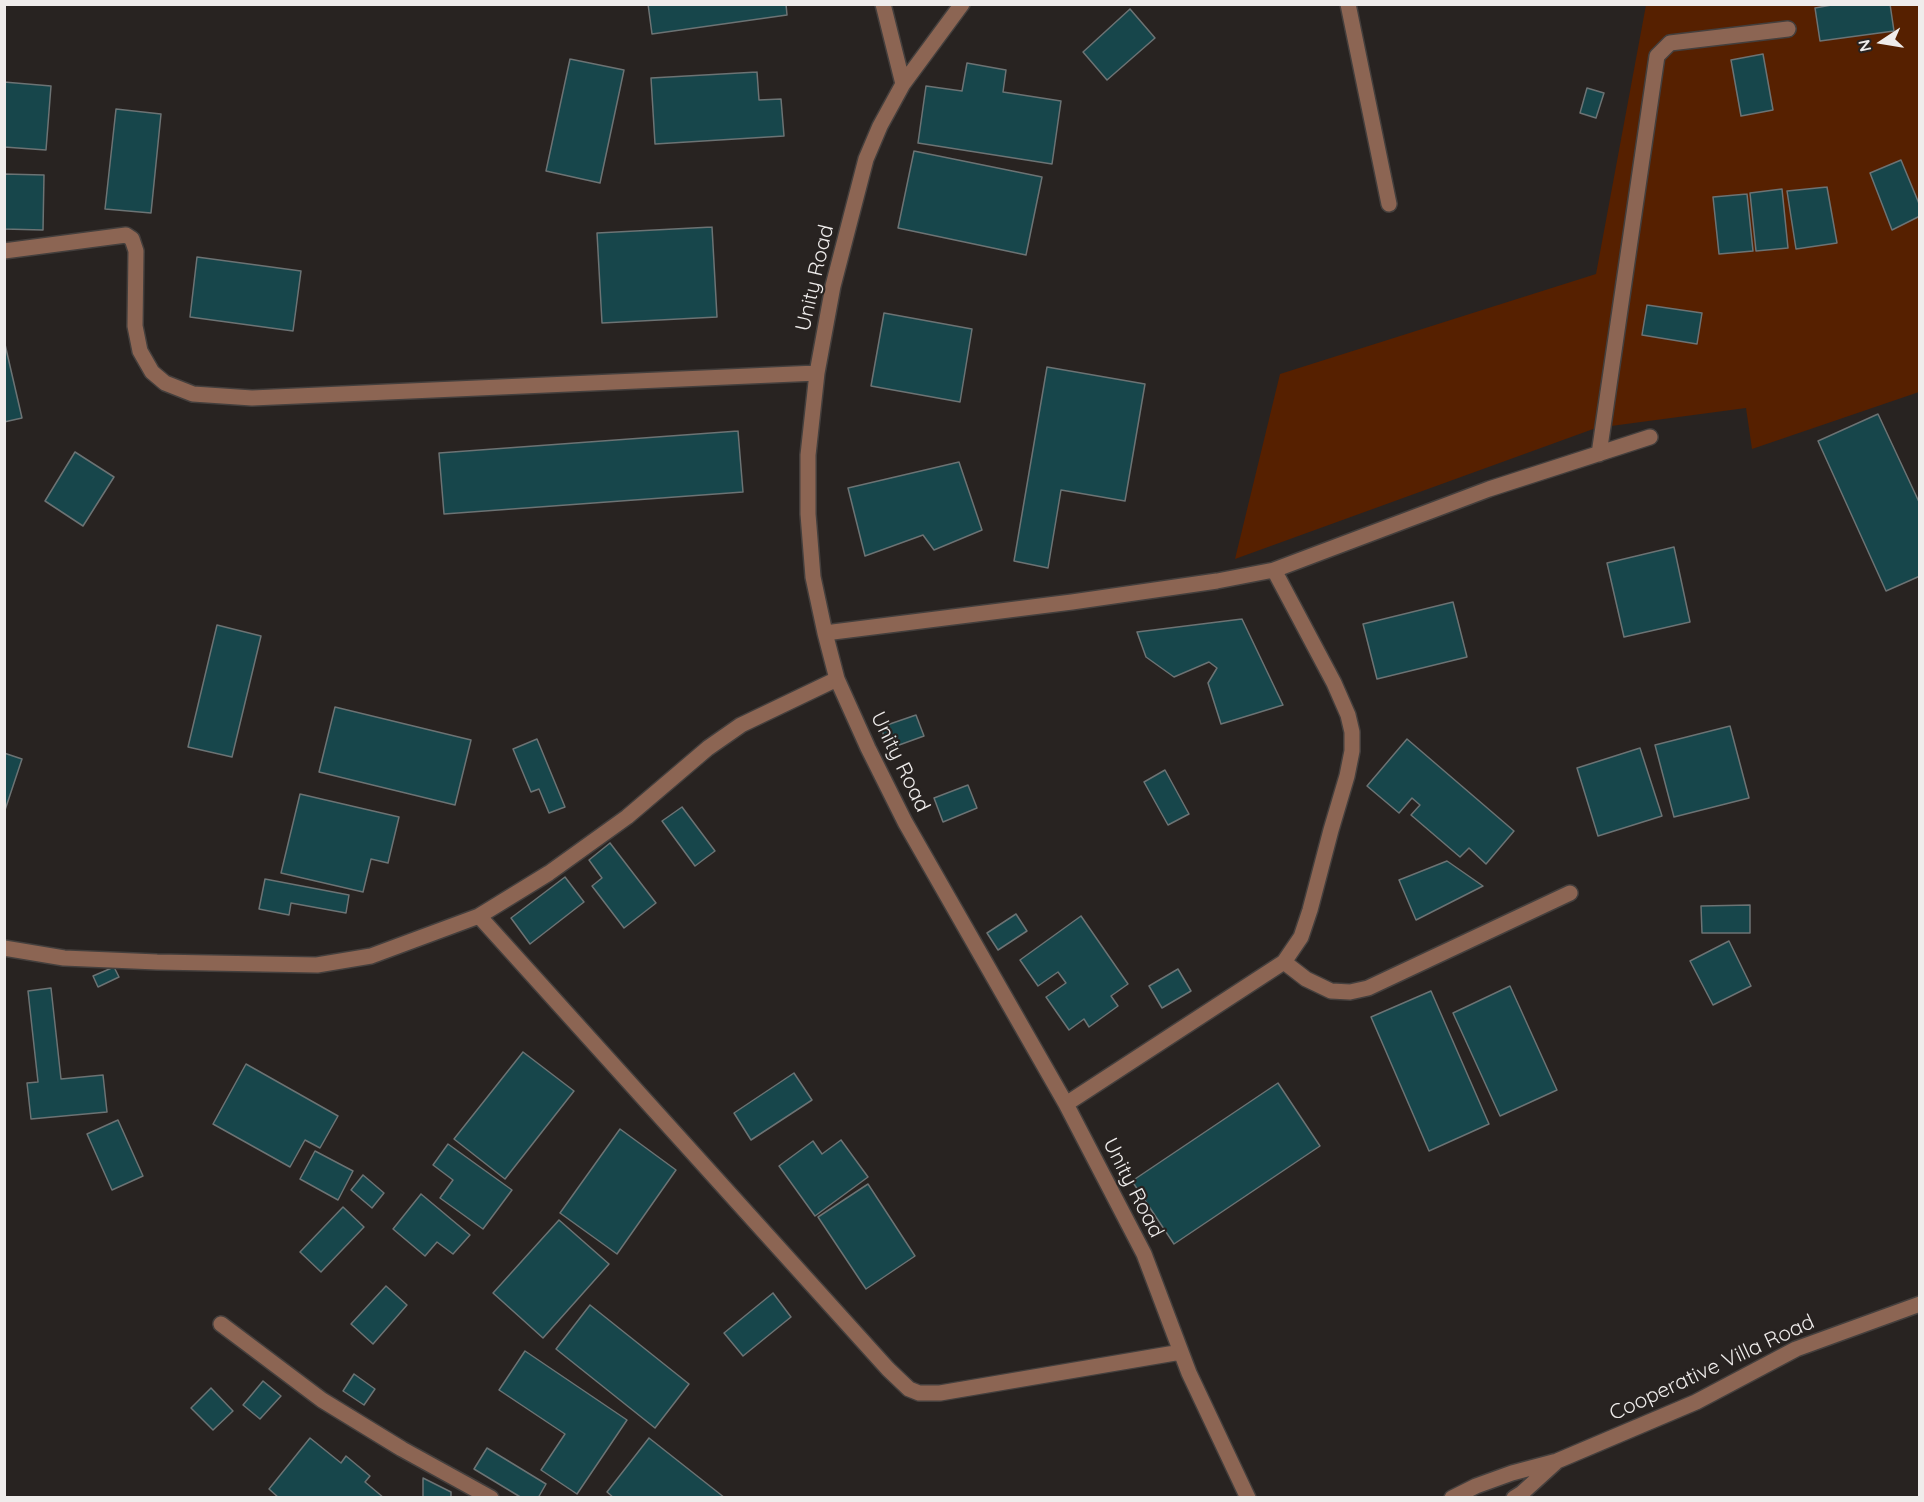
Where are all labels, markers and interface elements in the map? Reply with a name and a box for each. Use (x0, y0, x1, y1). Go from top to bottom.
north arrow (1852, 12, 1912, 72)
text: N (1853, 38, 1875, 54)
street label: Unity Road (791, 222, 839, 334)
street label: Unity Road (865, 708, 935, 816)
street label: Unity Road (1097, 1134, 1169, 1242)
street label: Cooperative Villa Road (1606, 1309, 1818, 1427)

